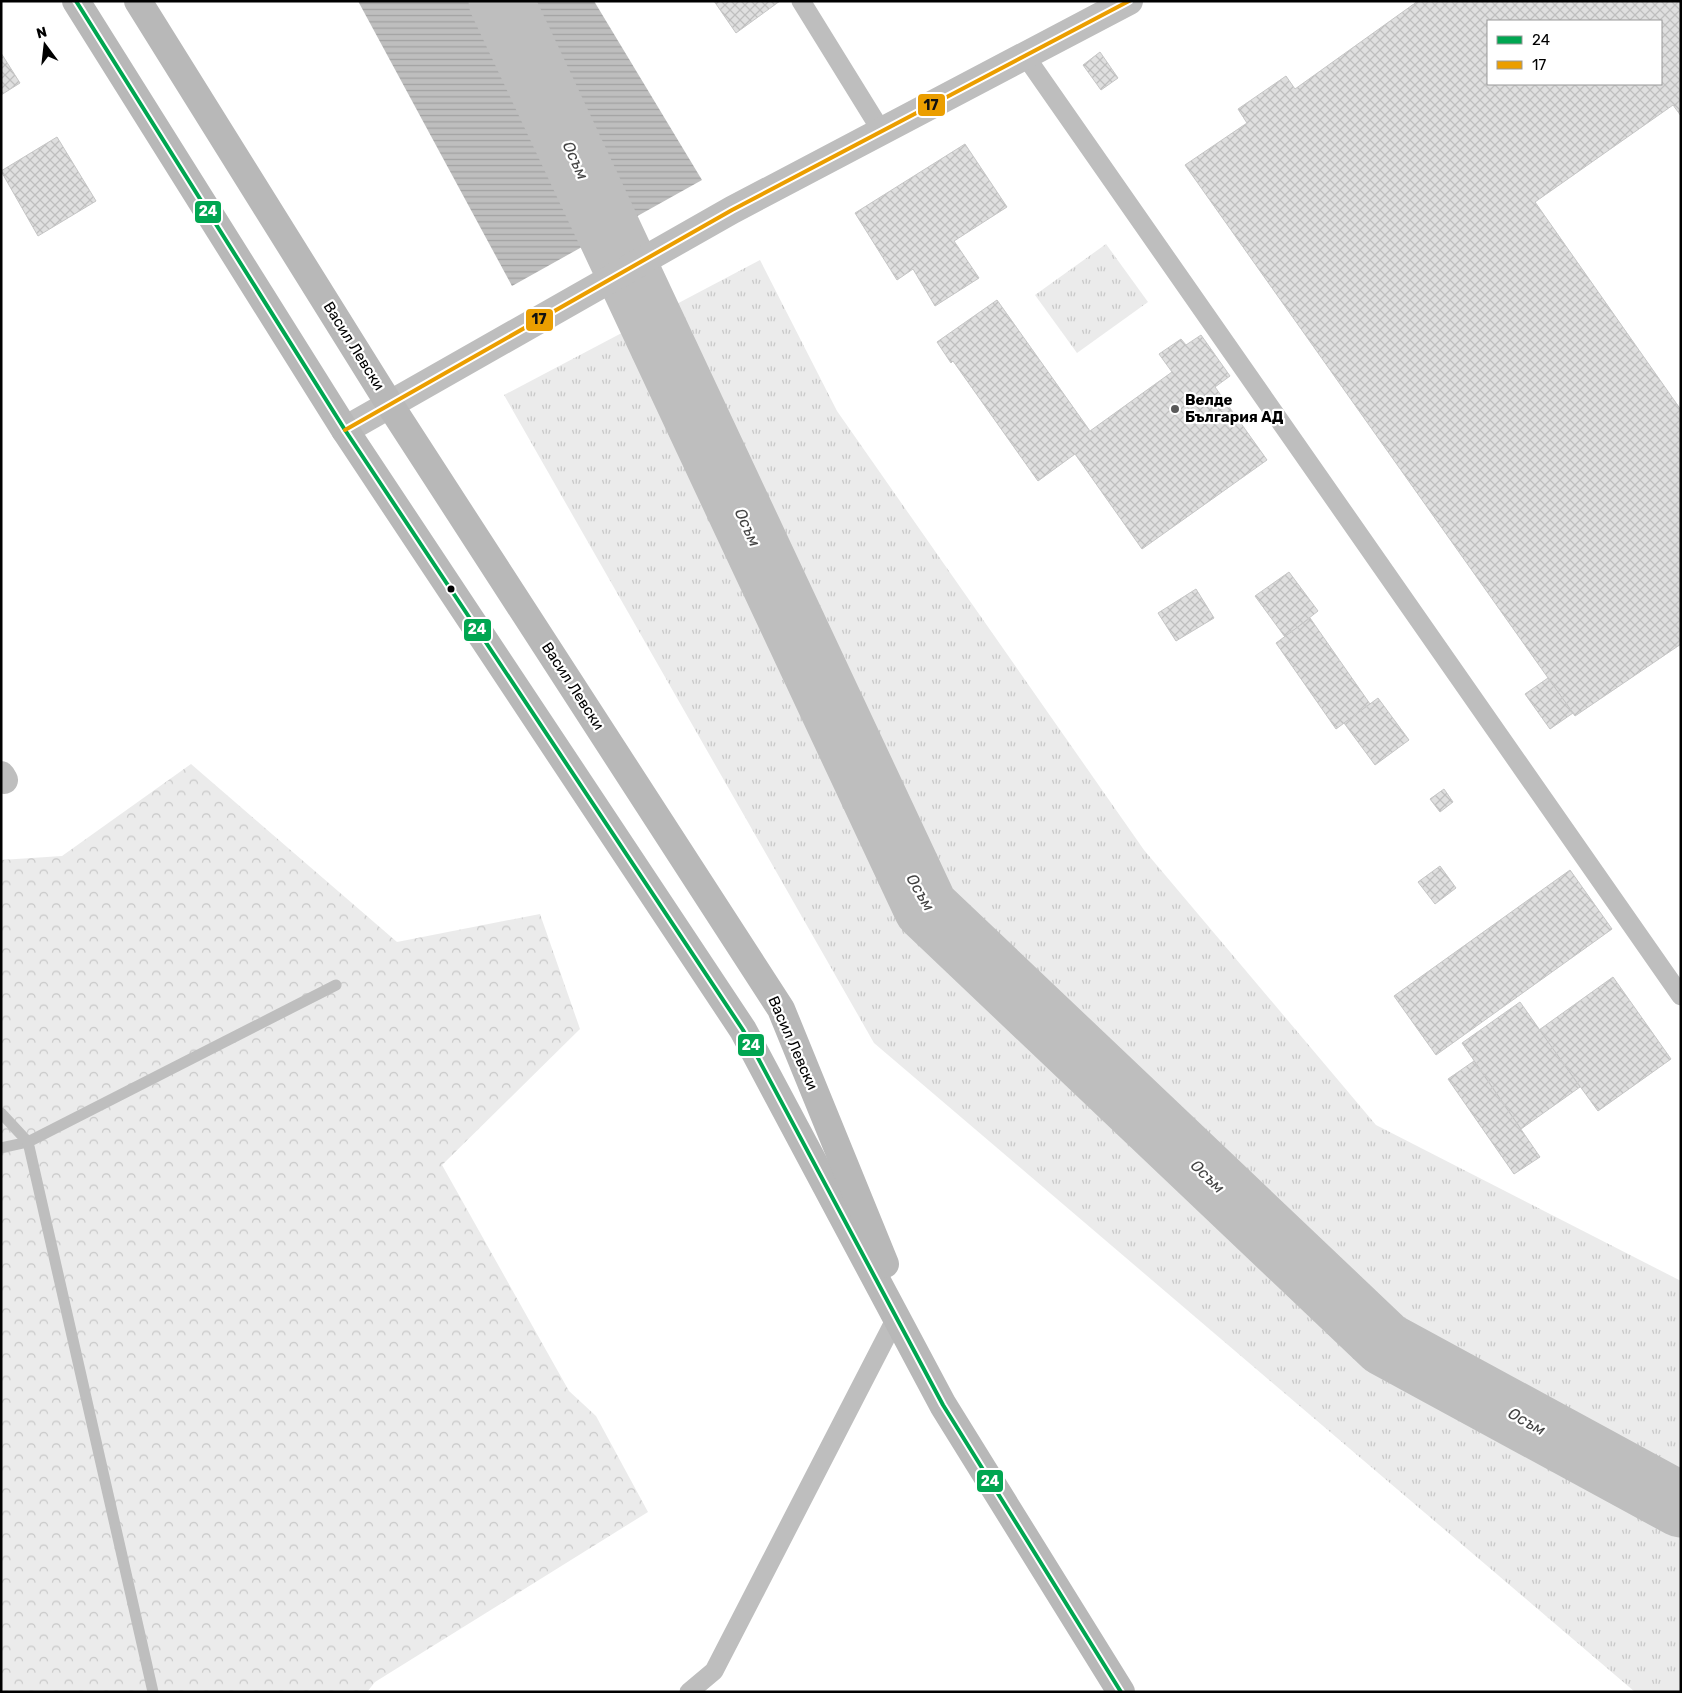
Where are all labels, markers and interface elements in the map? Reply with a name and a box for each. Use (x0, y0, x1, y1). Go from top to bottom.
north arrow (20, 20, 70, 70)
legend (1487, 20, 1662, 85)
text: N (35, 23, 49, 42)
text: 24 (1532, 31, 1550, 49)
text: 17 (1532, 56, 1546, 74)
line badge: 17 (917, 93, 946, 117)
text: 17 (924, 97, 938, 114)
water label: Осъм (559, 138, 593, 182)
line badge: 24 (194, 200, 222, 224)
text: 24 (199, 203, 218, 220)
street label: Васил Левски (320, 298, 388, 394)
line badge: 17 (525, 308, 554, 332)
text: 17 (532, 311, 546, 328)
place label: Велде България АД (1185, 391, 1284, 426)
marker: Велде България АД (1169, 403, 1181, 415)
water label: Осъм (731, 505, 765, 549)
unlabelled marker (446, 584, 456, 594)
line badge: 24 (463, 618, 492, 642)
text: 24 (468, 621, 487, 638)
street label: Васил Левски (538, 639, 608, 733)
water label: Осъм (902, 870, 939, 914)
street label: Васил Левски (764, 993, 822, 1093)
line badge: 24 (737, 1033, 765, 1057)
text: 24 (742, 1037, 761, 1054)
water label: Осъм (1187, 1156, 1229, 1197)
water label: Осъм (1505, 1404, 1549, 1439)
line badge: 24 (976, 1469, 1004, 1493)
text: 24 (981, 1473, 1000, 1490)

